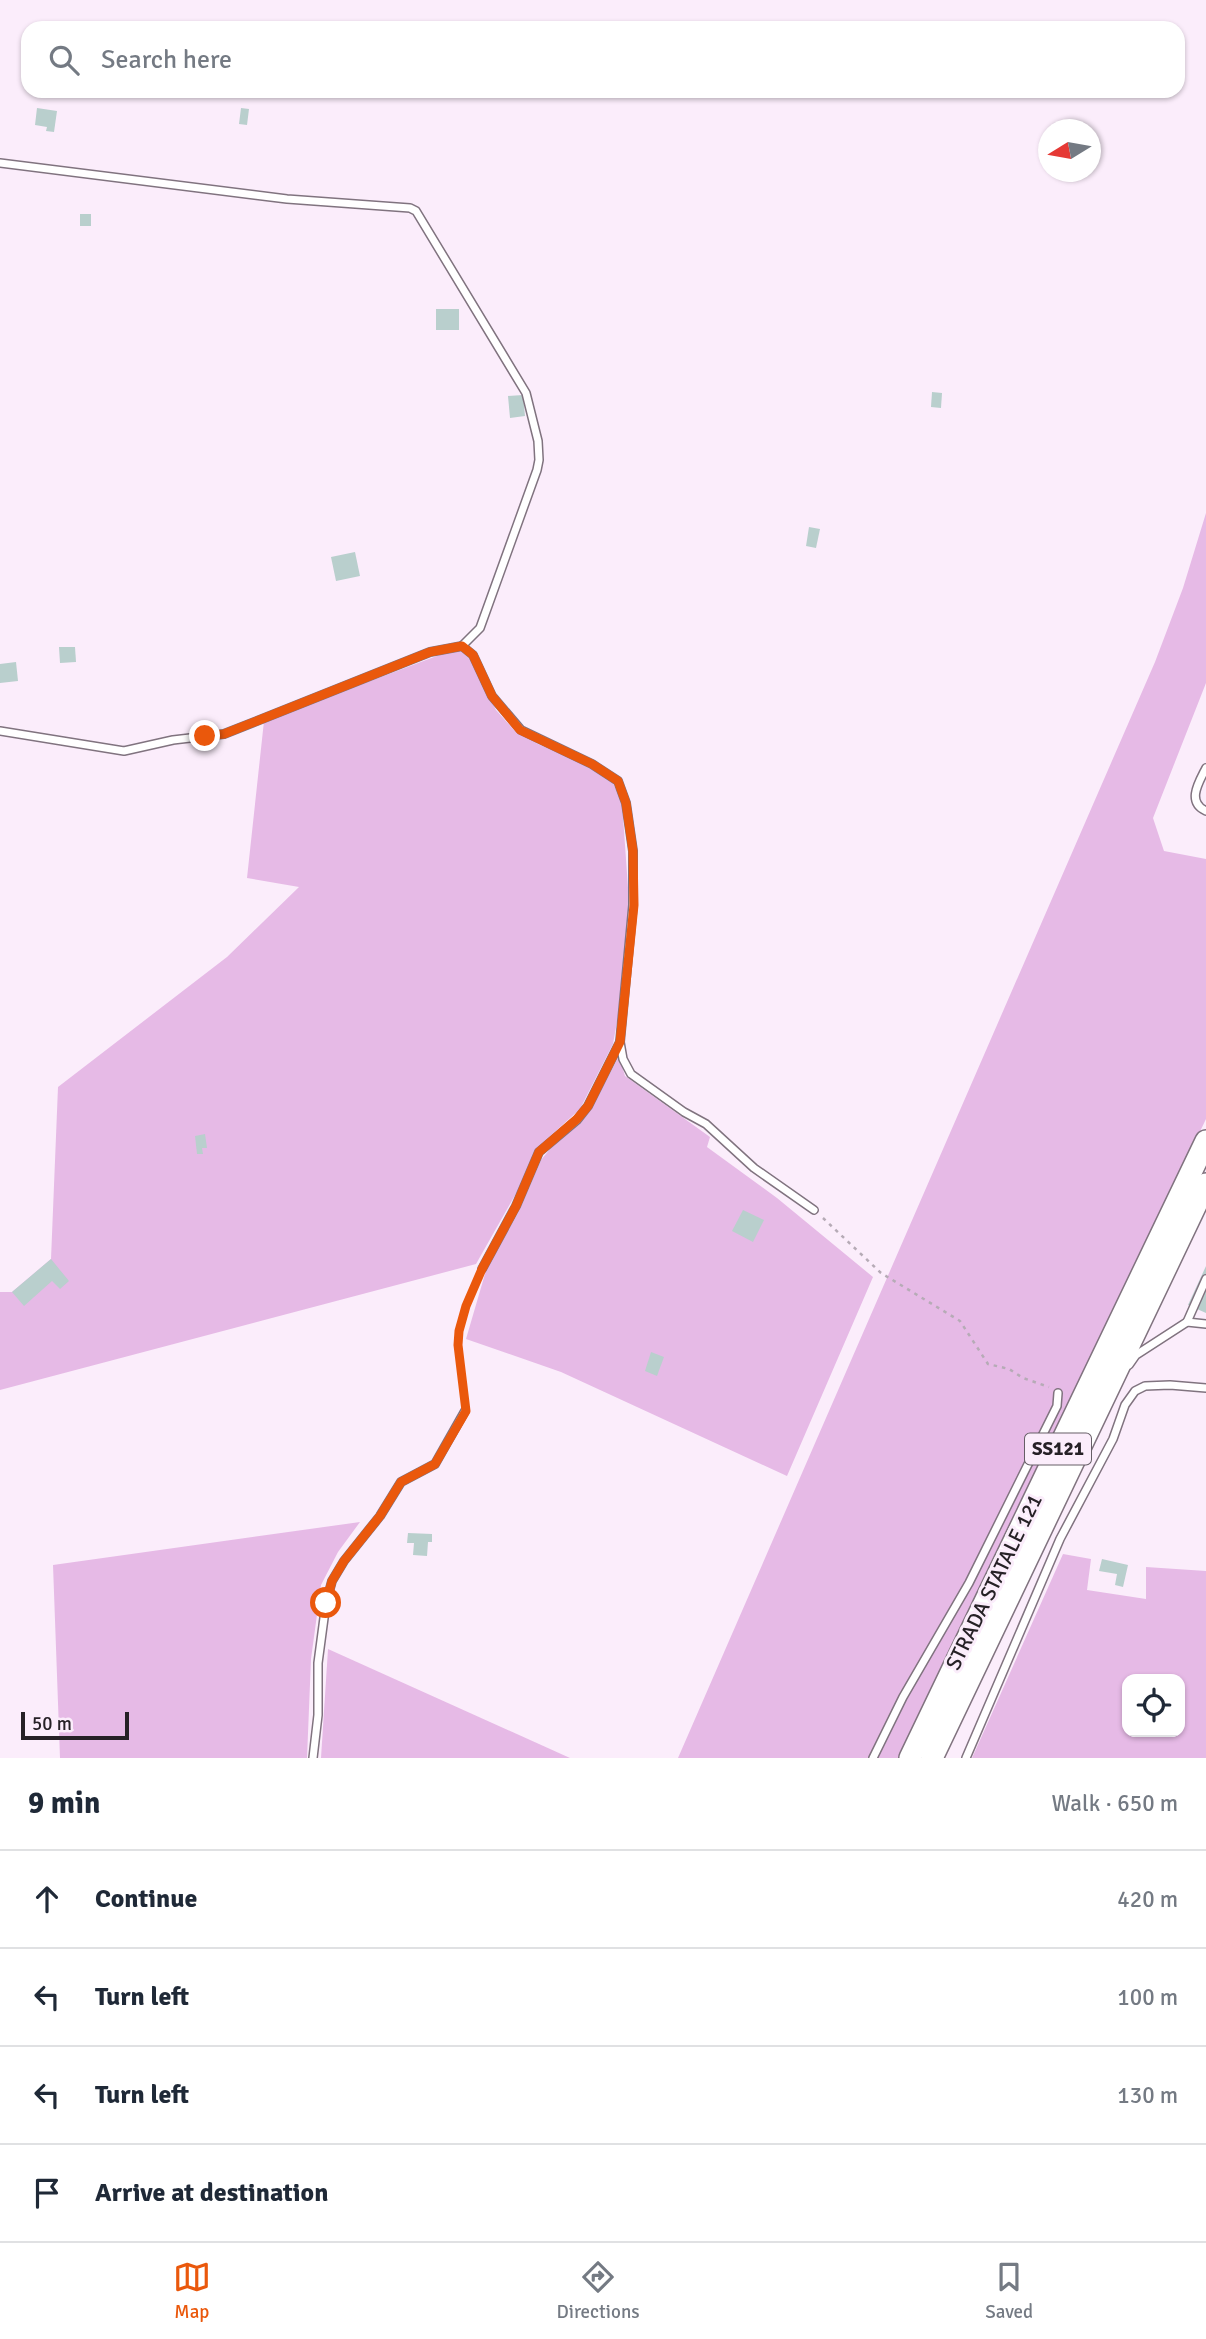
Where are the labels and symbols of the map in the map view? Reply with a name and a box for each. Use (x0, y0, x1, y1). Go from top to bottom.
north arrow (1038, 119, 1101, 182)
route end (189, 720, 220, 751)
road number: SS121 (1025, 1434, 1091, 1464)
street label: STRADA STATALE 121 (940, 1490, 1048, 1674)
route start (310, 1587, 341, 1618)
scale bar (21, 1709, 130, 1741)

